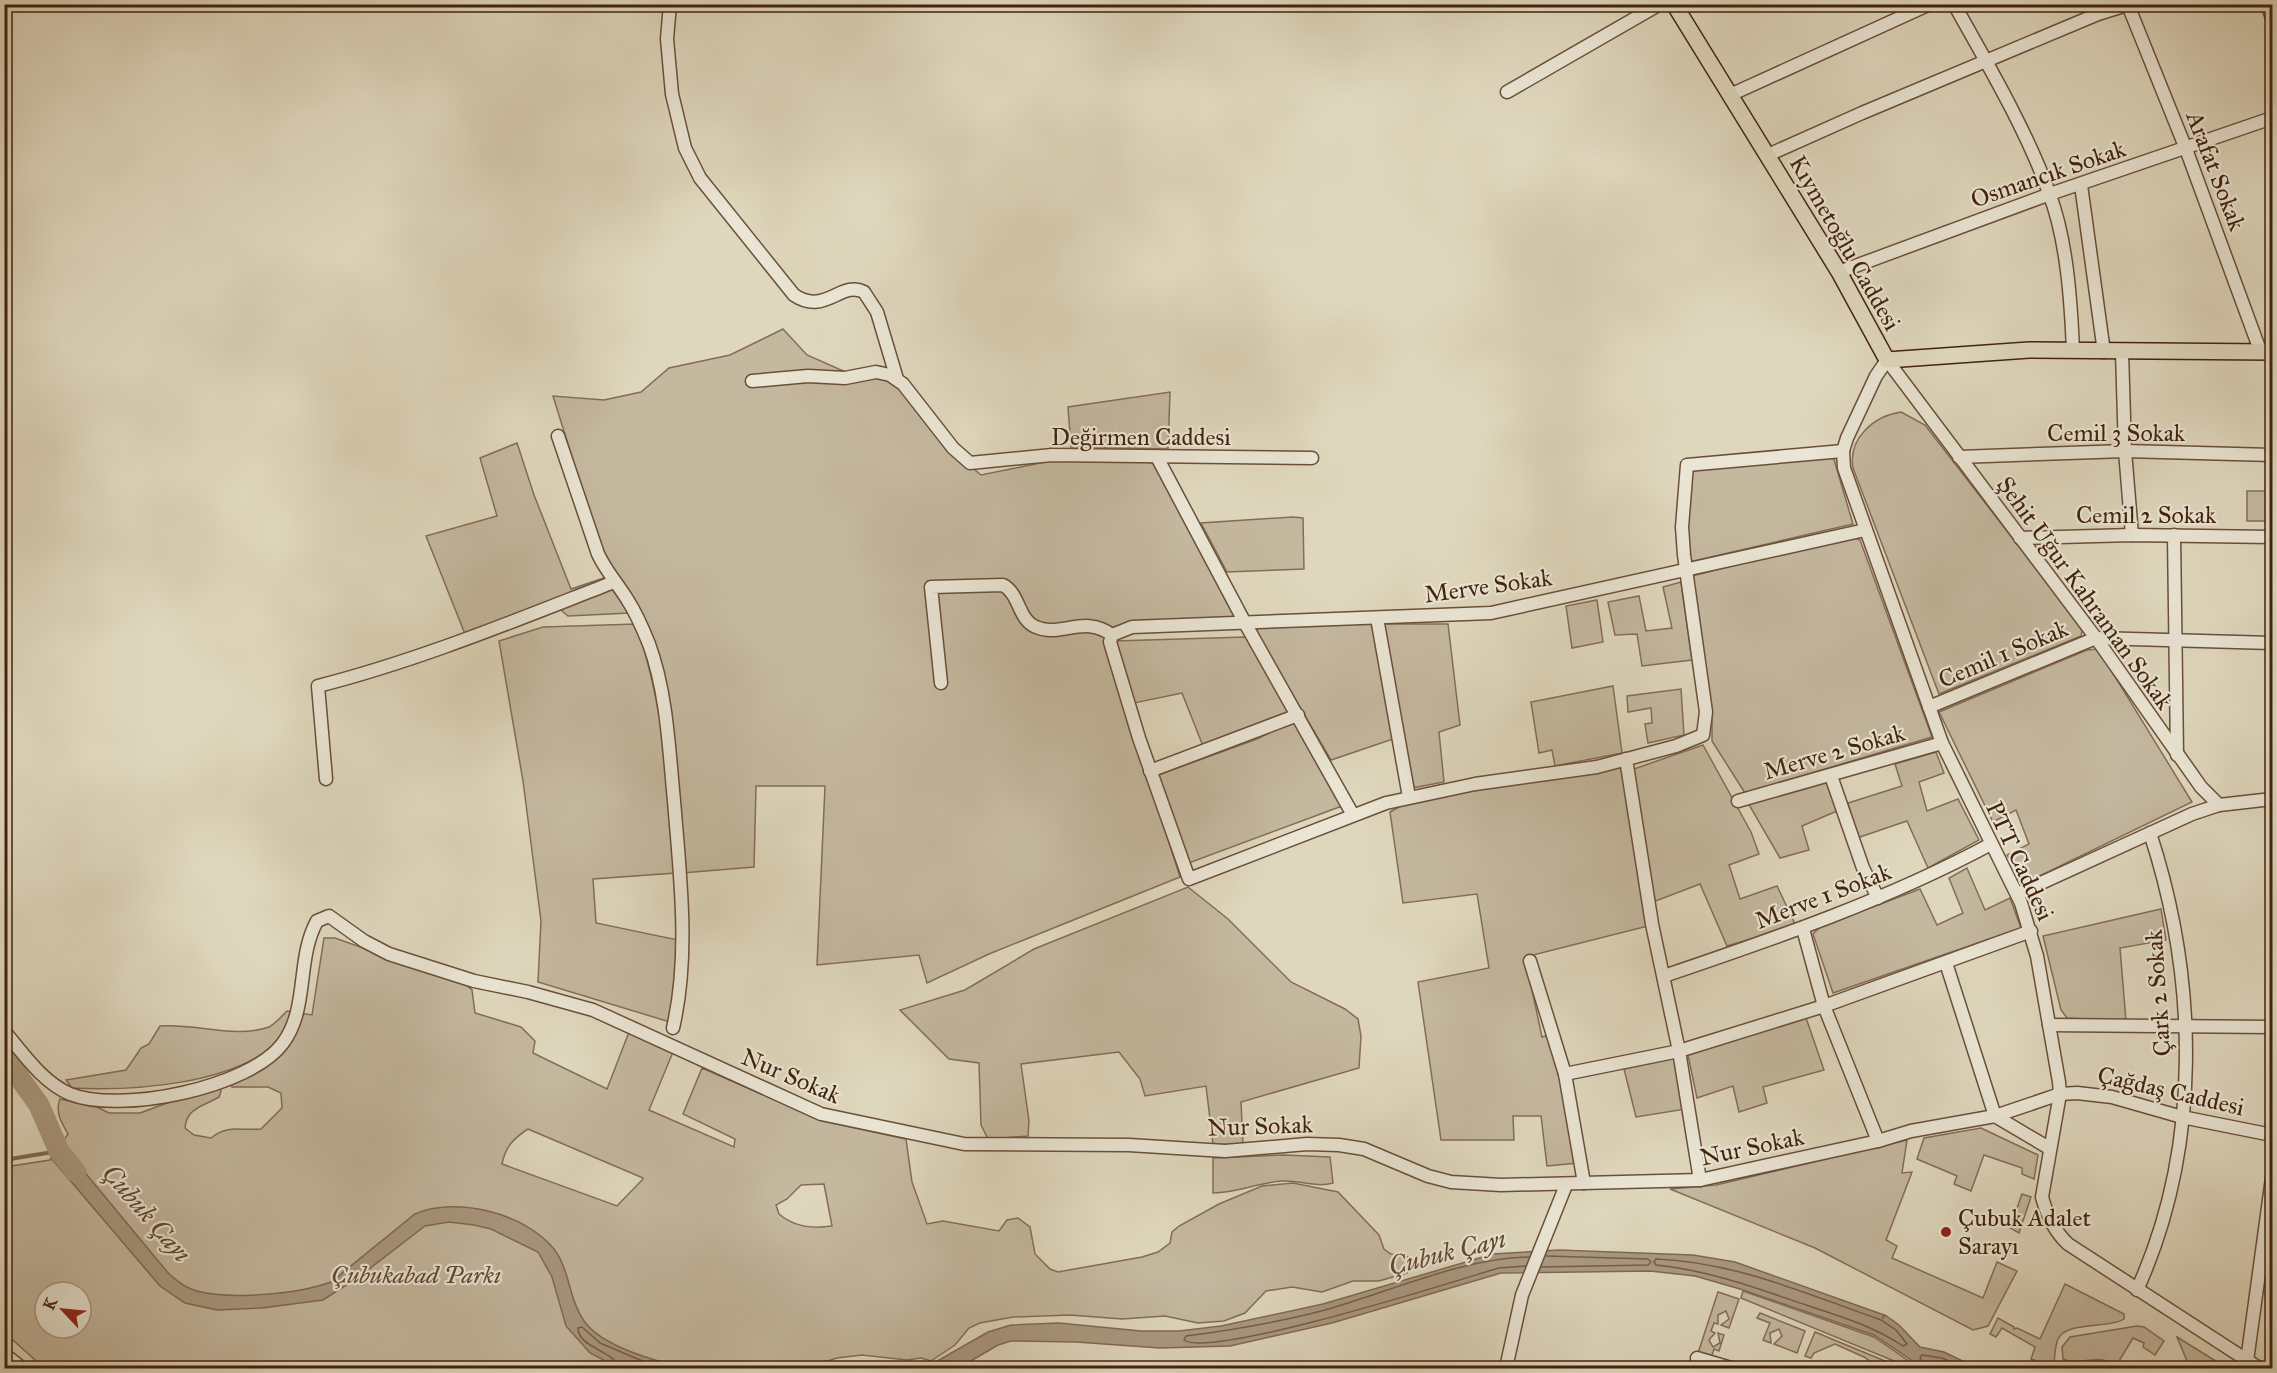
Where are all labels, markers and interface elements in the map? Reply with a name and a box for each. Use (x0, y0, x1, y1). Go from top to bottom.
street label: Arafat Sokak (2179, 106, 2253, 236)
street label: Osmancık Sokak (1967, 133, 2130, 215)
street label: Kıymetoğlu Caddesi (1783, 150, 1907, 336)
street label: Cemil 3 Sokak (2047, 418, 2186, 448)
street label: Değirmen Caddesi (1051, 422, 1231, 452)
street label: Şehit Uğur Kahraman Sokak (1990, 471, 2180, 716)
street label: Cemil 2 Sokak (2076, 500, 2217, 530)
street label: Merve Sokak (1422, 562, 1555, 610)
street label: Cemil 1 Sokak (1934, 613, 2073, 695)
street label: Merve 2 Sokak (1760, 717, 1909, 786)
street label: PTT Caddesi (1979, 796, 2061, 926)
street label: Merve 1 Sokak (1751, 856, 1896, 936)
street label: Çark 2 Sokak (2139, 928, 2177, 1057)
street label: Nur Sokak (737, 1042, 846, 1111)
street label: Çağdaş Caddesi (2095, 1060, 2248, 1123)
street label: Nur Sokak (1207, 1109, 1314, 1143)
street label: Nur Sokak (1697, 1121, 1807, 1173)
water label: Çubuk Çayı (96, 1157, 199, 1269)
place label: Çubuk Adalet Sarayı (1958, 1203, 2091, 1261)
water label: Çubuk Çayı (1385, 1222, 1509, 1282)
marker: Çubuk Adalet Sarayı (1939, 1225, 1953, 1239)
park label: Çubukabad Parkı (331, 1260, 501, 1290)
north arrow (33, 1280, 93, 1340)
text: K (39, 1294, 61, 1313)

